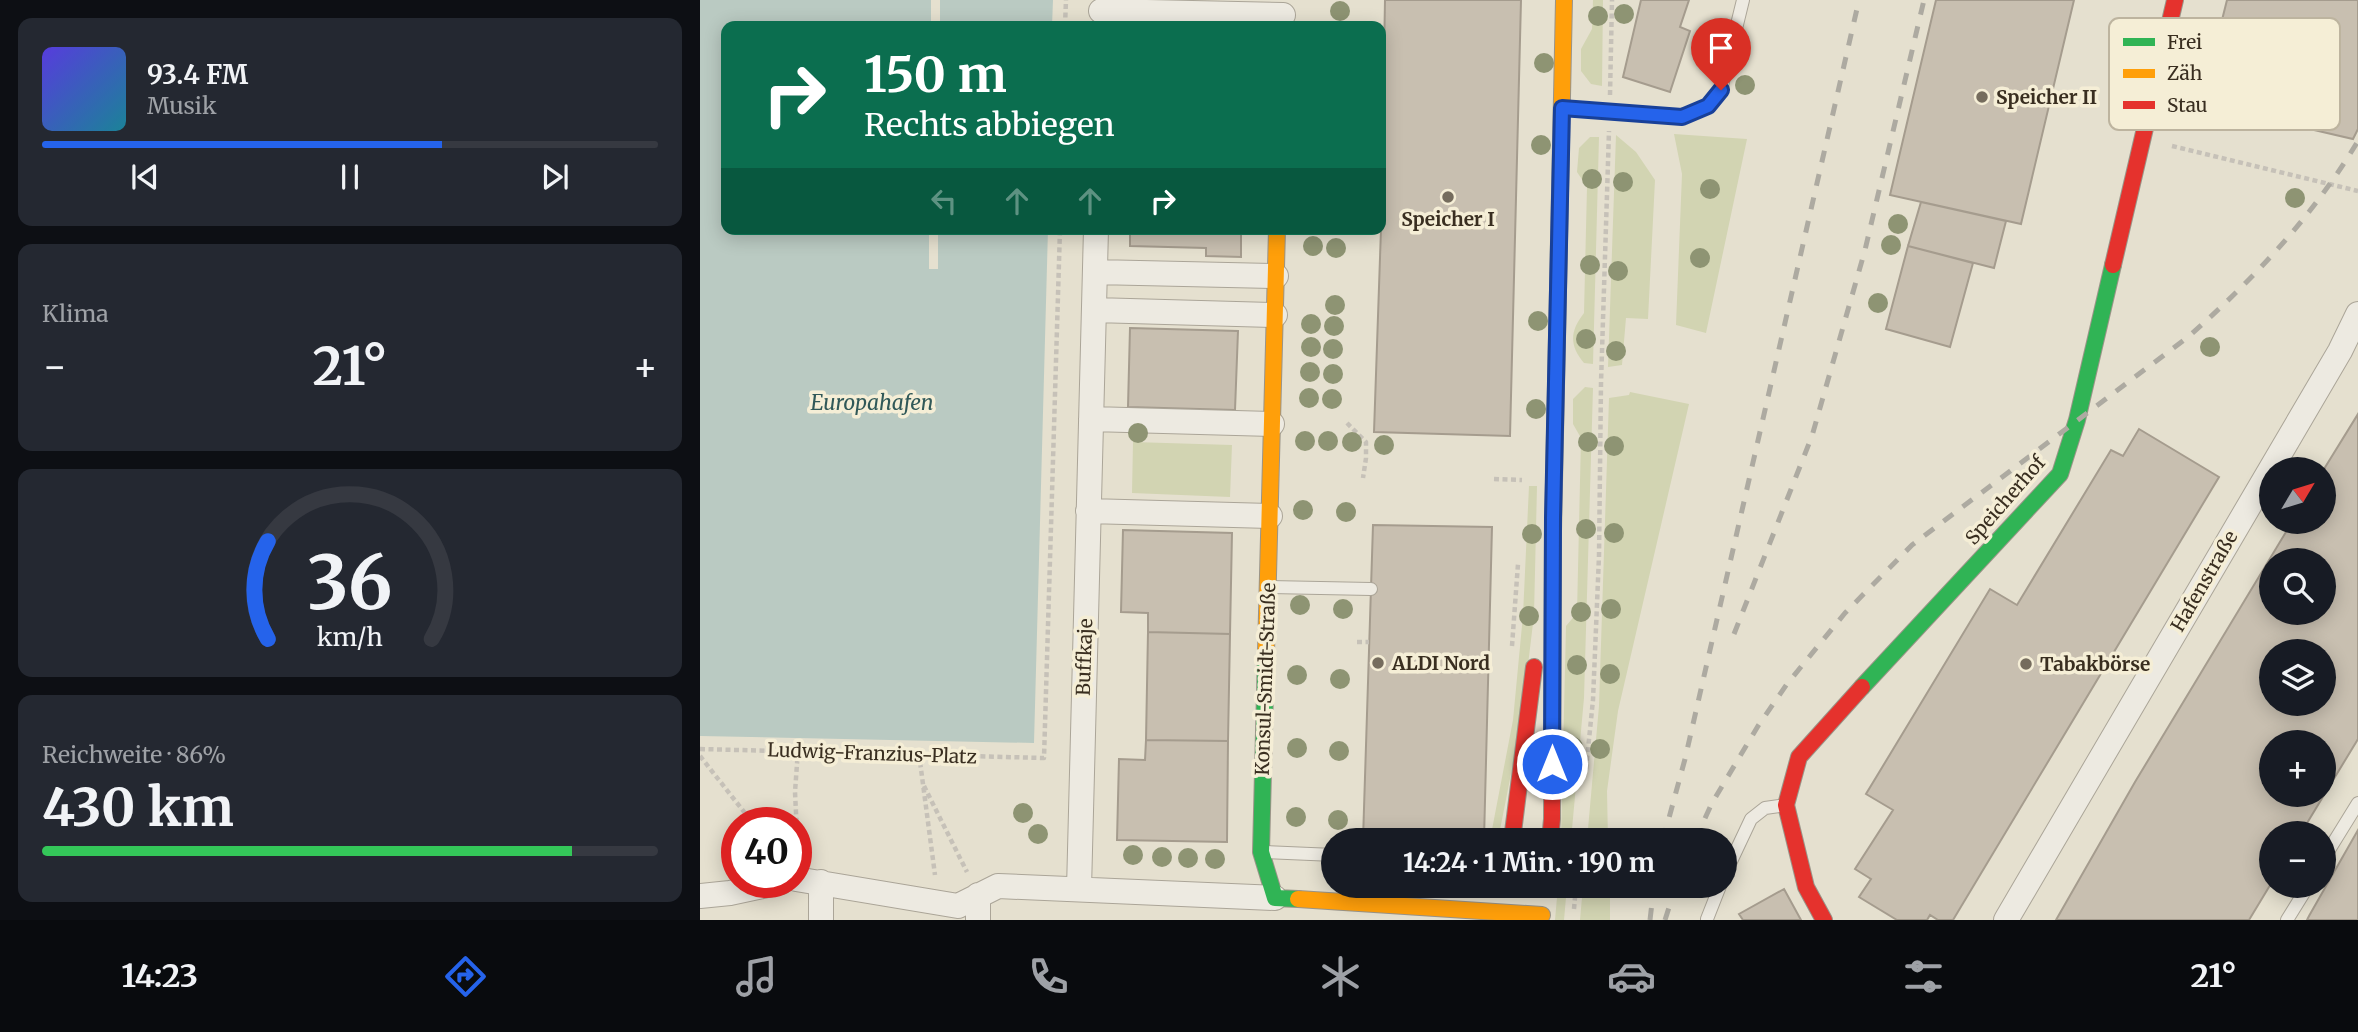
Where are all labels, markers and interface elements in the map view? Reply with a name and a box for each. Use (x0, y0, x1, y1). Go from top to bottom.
pin (1691, 18, 1751, 90)
legend (2109, 18, 2340, 130)
icon: arrive (1702, 29, 1740, 67)
text: Frei (2167, 30, 2202, 54)
text: 150 m (864, 44, 1007, 105)
icon: right (749, 49, 840, 140)
text: 93.4 FM (147, 58, 248, 91)
text: Zäh (2167, 61, 2203, 85)
place label: Speicher II (1996, 85, 2097, 109)
marker: Speicher II (1974, 89, 1990, 105)
text: Musik (147, 91, 217, 120)
text: Stau (2167, 93, 2208, 117)
text: Rechts abbiegen (864, 105, 1115, 145)
icon: previous (126, 158, 164, 196)
icon: pause (331, 158, 369, 196)
icon: next (536, 158, 574, 196)
icon: left (925, 182, 963, 220)
icon: ahead (998, 182, 1036, 220)
icon: ahead (1071, 182, 1109, 220)
icon: right (1144, 182, 1182, 220)
marker: Speicher I (1440, 189, 1456, 205)
place label: Speicher I (1401, 207, 1495, 231)
text: Klima (42, 299, 109, 328)
text: 21° (312, 334, 388, 399)
text: − (42, 343, 67, 390)
text: + (633, 343, 658, 390)
water label: Europahafen (810, 389, 934, 416)
street label: Speicherhof (1960, 450, 2051, 549)
north arrow (2259, 457, 2336, 534)
map controls (2259, 457, 2336, 898)
street label: Hafenstraße (2165, 526, 2243, 636)
text: 36 (307, 537, 393, 629)
button: search (2259, 548, 2336, 625)
street label: Konsul-Smidt-Straße (1250, 582, 1280, 776)
street label: Buffkaje (1071, 618, 1097, 696)
text: km/h (317, 621, 383, 653)
button: layers (2259, 639, 2336, 716)
place label: ALDI Nord (1391, 651, 1490, 675)
place label: Tabakbörse (2040, 652, 2150, 676)
marker: ALDI Nord (1370, 655, 1386, 671)
marker: Tabakbörse (2018, 656, 2034, 672)
position arrow (1515, 727, 1589, 801)
button: + (2259, 730, 2336, 807)
street label: Ludwig-Franzius-Platz (767, 737, 977, 769)
text: Reichweite · 86% (42, 740, 226, 769)
text: 430 km (42, 775, 234, 840)
speed limit sign: 40 (721, 807, 812, 898)
button: − (2259, 821, 2336, 898)
text: 14:24 · 1 Min. · 190 m (1403, 846, 1655, 879)
icon: directions (441, 952, 490, 1001)
icon: music (732, 952, 781, 1001)
icon: phone (1024, 952, 1073, 1001)
icon: climate (1316, 952, 1365, 1001)
icon: car (1607, 952, 1656, 1001)
icon: filters (1899, 952, 1948, 1001)
text: 14:23 (121, 956, 198, 996)
text: 21° (2190, 956, 2237, 996)

